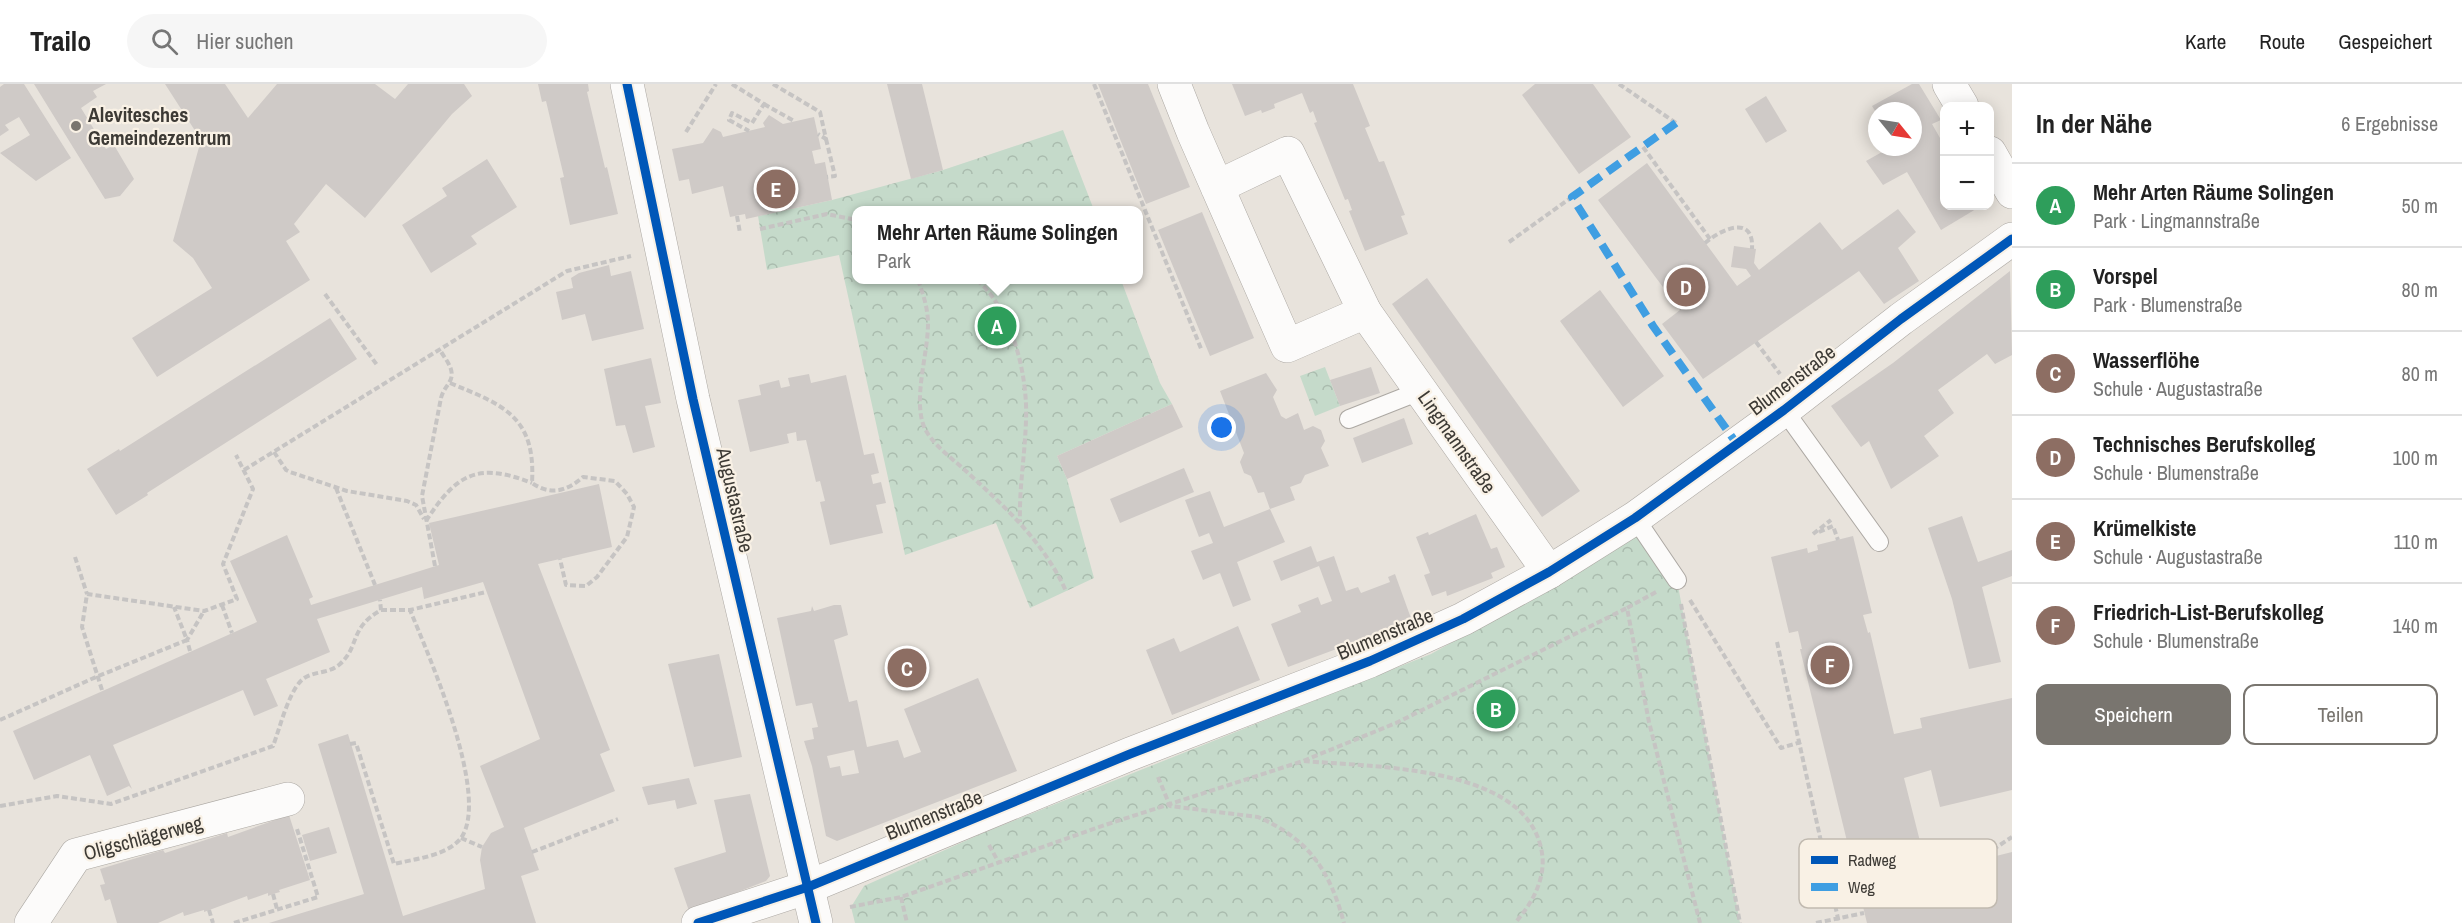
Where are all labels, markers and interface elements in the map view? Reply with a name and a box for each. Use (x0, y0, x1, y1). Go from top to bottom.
search box (127, 14, 547, 68)
text: Trailo (30, 22, 91, 60)
icon: search (148, 25, 181, 58)
text: Hier suchen (196, 26, 294, 56)
text: Karte (2185, 27, 2226, 56)
text: Route (2259, 27, 2305, 56)
text: Gespeichert (2338, 27, 2432, 56)
place label: Alevitesches Gemeindezentrum (88, 101, 231, 151)
north arrow (1868, 102, 1922, 156)
map controls (1940, 102, 1994, 210)
button: + (1940, 102, 1994, 156)
text: In der Nähe (2036, 106, 2152, 141)
text: 6 Ergebnisse (2341, 110, 2438, 137)
marker: Alevitesches Gemeindezentrum (69, 119, 83, 133)
button: − (1940, 156, 1994, 210)
pin: E (756, 166, 796, 212)
text: Mehr Arten Räume Solingen (2093, 177, 2334, 207)
text: A (2050, 192, 2061, 219)
text: 50 m (2402, 192, 2438, 219)
popup (852, 206, 1143, 284)
text: Park · Lingmannstraße (2093, 207, 2260, 234)
text: Mehr Arten Räume Solingen (877, 217, 1118, 247)
text: Park (877, 247, 911, 274)
text: Vorspel (2093, 261, 2158, 291)
pin: D (1666, 264, 1706, 310)
text: B (2050, 276, 2061, 303)
text: 80 m (2402, 276, 2438, 303)
text: Park · Blumenstraße (2093, 291, 2242, 318)
pin: A (978, 304, 1016, 348)
street label: Blumenstraße (1743, 338, 1841, 421)
text: Wasserflöhe (2093, 345, 2200, 375)
text: C (2050, 360, 2061, 387)
text: 80 m (2402, 360, 2438, 387)
text: Schule · Augustastraße (2093, 375, 2263, 402)
street label: Lingmannstraße (1412, 385, 1503, 498)
your location (1207, 413, 1236, 442)
text: Technisches Berufskolleg (2093, 429, 2315, 459)
street label: Augustastraße (710, 444, 761, 555)
text: D (2050, 444, 2061, 471)
text: 100 m (2392, 444, 2438, 471)
text: Schule · Blumenstraße (2093, 459, 2259, 486)
text: Krümelkiste (2093, 513, 2196, 543)
text: E (2050, 528, 2061, 555)
text: 110 m (2394, 528, 2438, 555)
text: Schule · Augustastraße (2093, 543, 2263, 570)
text: Friedrich-List-Berufskolleg (2093, 597, 2324, 627)
street label: Blumenstraße (1333, 601, 1437, 666)
text: F (2050, 612, 2061, 639)
text: 140 m (2392, 612, 2438, 639)
text: Schule · Blumenstraße (2093, 627, 2259, 654)
pin: F (1810, 642, 1850, 688)
pin: C (888, 646, 926, 690)
button: Speichern (2036, 684, 2231, 745)
button: Teilen (2243, 684, 2438, 745)
pin: B (1476, 686, 1516, 732)
street label: Blumenstraße (881, 783, 986, 846)
street label: Oligschlägerweg (80, 809, 205, 866)
legend (1799, 839, 1997, 908)
text: Radweg (1848, 849, 1897, 871)
text: Weg (1848, 876, 1875, 898)

